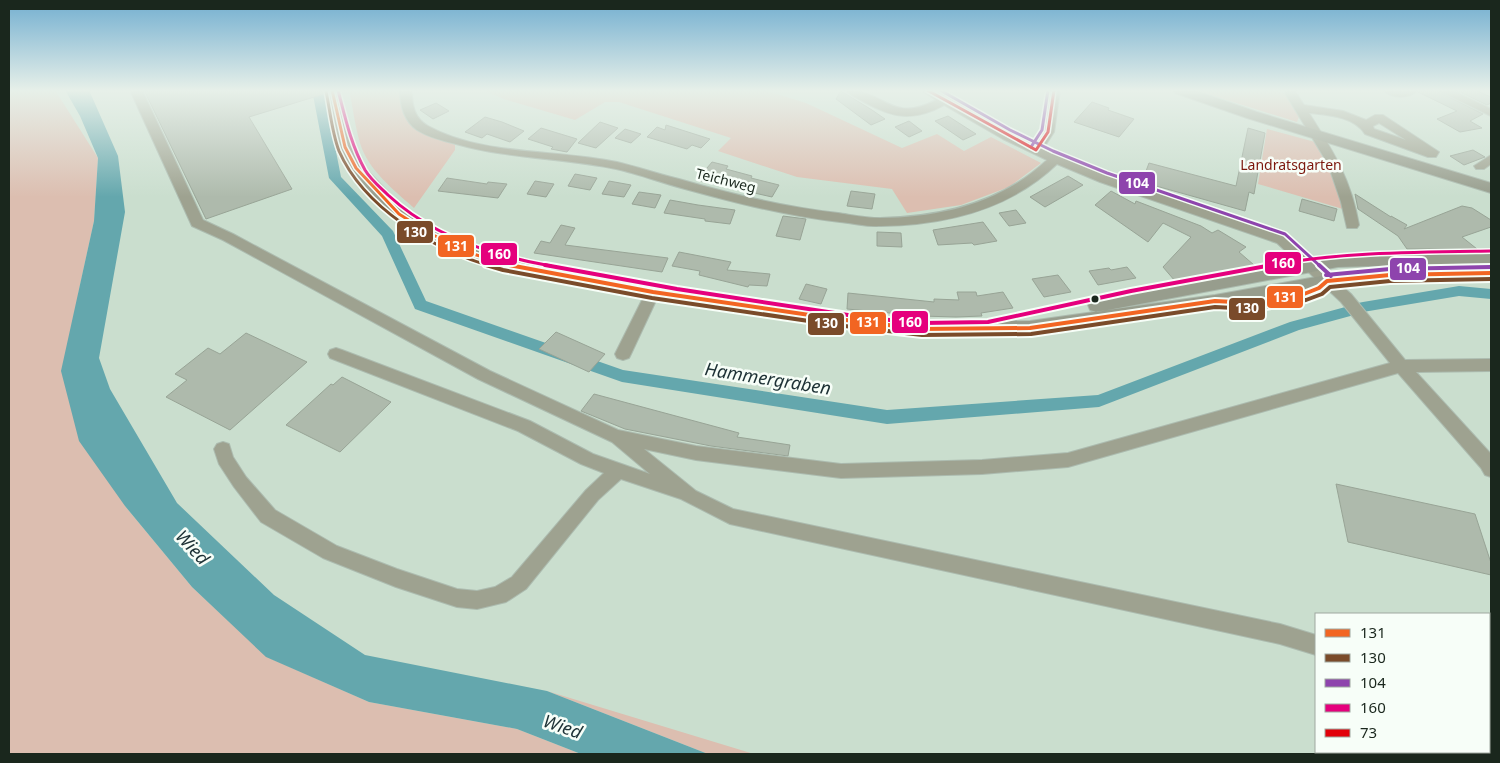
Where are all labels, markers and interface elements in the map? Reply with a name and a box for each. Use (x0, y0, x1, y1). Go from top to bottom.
park label: Landratsgarten (1240, 155, 1342, 174)
street label: Teichweg (694, 163, 758, 197)
line badge: 104 (1118, 171, 1156, 195)
text: 104 (1125, 173, 1149, 192)
line badge: 130 (396, 220, 434, 244)
text: 130 (403, 222, 427, 241)
line badge: 131 (437, 234, 475, 258)
text: 131 (444, 236, 468, 255)
line badge: 160 (480, 242, 518, 266)
text: 160 (487, 244, 511, 263)
line badge: 160 (1264, 251, 1302, 275)
text: 160 (1271, 253, 1295, 272)
line badge: 104 (1389, 257, 1427, 281)
text: 104 (1396, 258, 1420, 277)
line badge: 131 (1266, 285, 1304, 309)
text: 131 (1273, 287, 1297, 306)
unlabelled marker (1090, 294, 1100, 304)
line badge: 130 (1228, 297, 1266, 321)
text: 130 (1235, 298, 1259, 317)
line badge: 160 (891, 310, 929, 334)
line badge: 131 (849, 311, 887, 335)
line badge: 130 (807, 312, 845, 336)
text: 131 (856, 312, 880, 331)
text: 160 (898, 312, 922, 331)
text: 130 (814, 313, 838, 332)
water label: Hammergraben (703, 356, 833, 400)
water label: Wied (171, 524, 216, 570)
legend (1315, 613, 1490, 753)
text: 131 (1360, 622, 1386, 642)
text: 130 (1360, 647, 1386, 667)
text: 104 (1360, 672, 1386, 692)
text: 160 (1360, 697, 1386, 717)
water label: Wied (540, 708, 586, 744)
text: 73 (1360, 722, 1377, 742)

